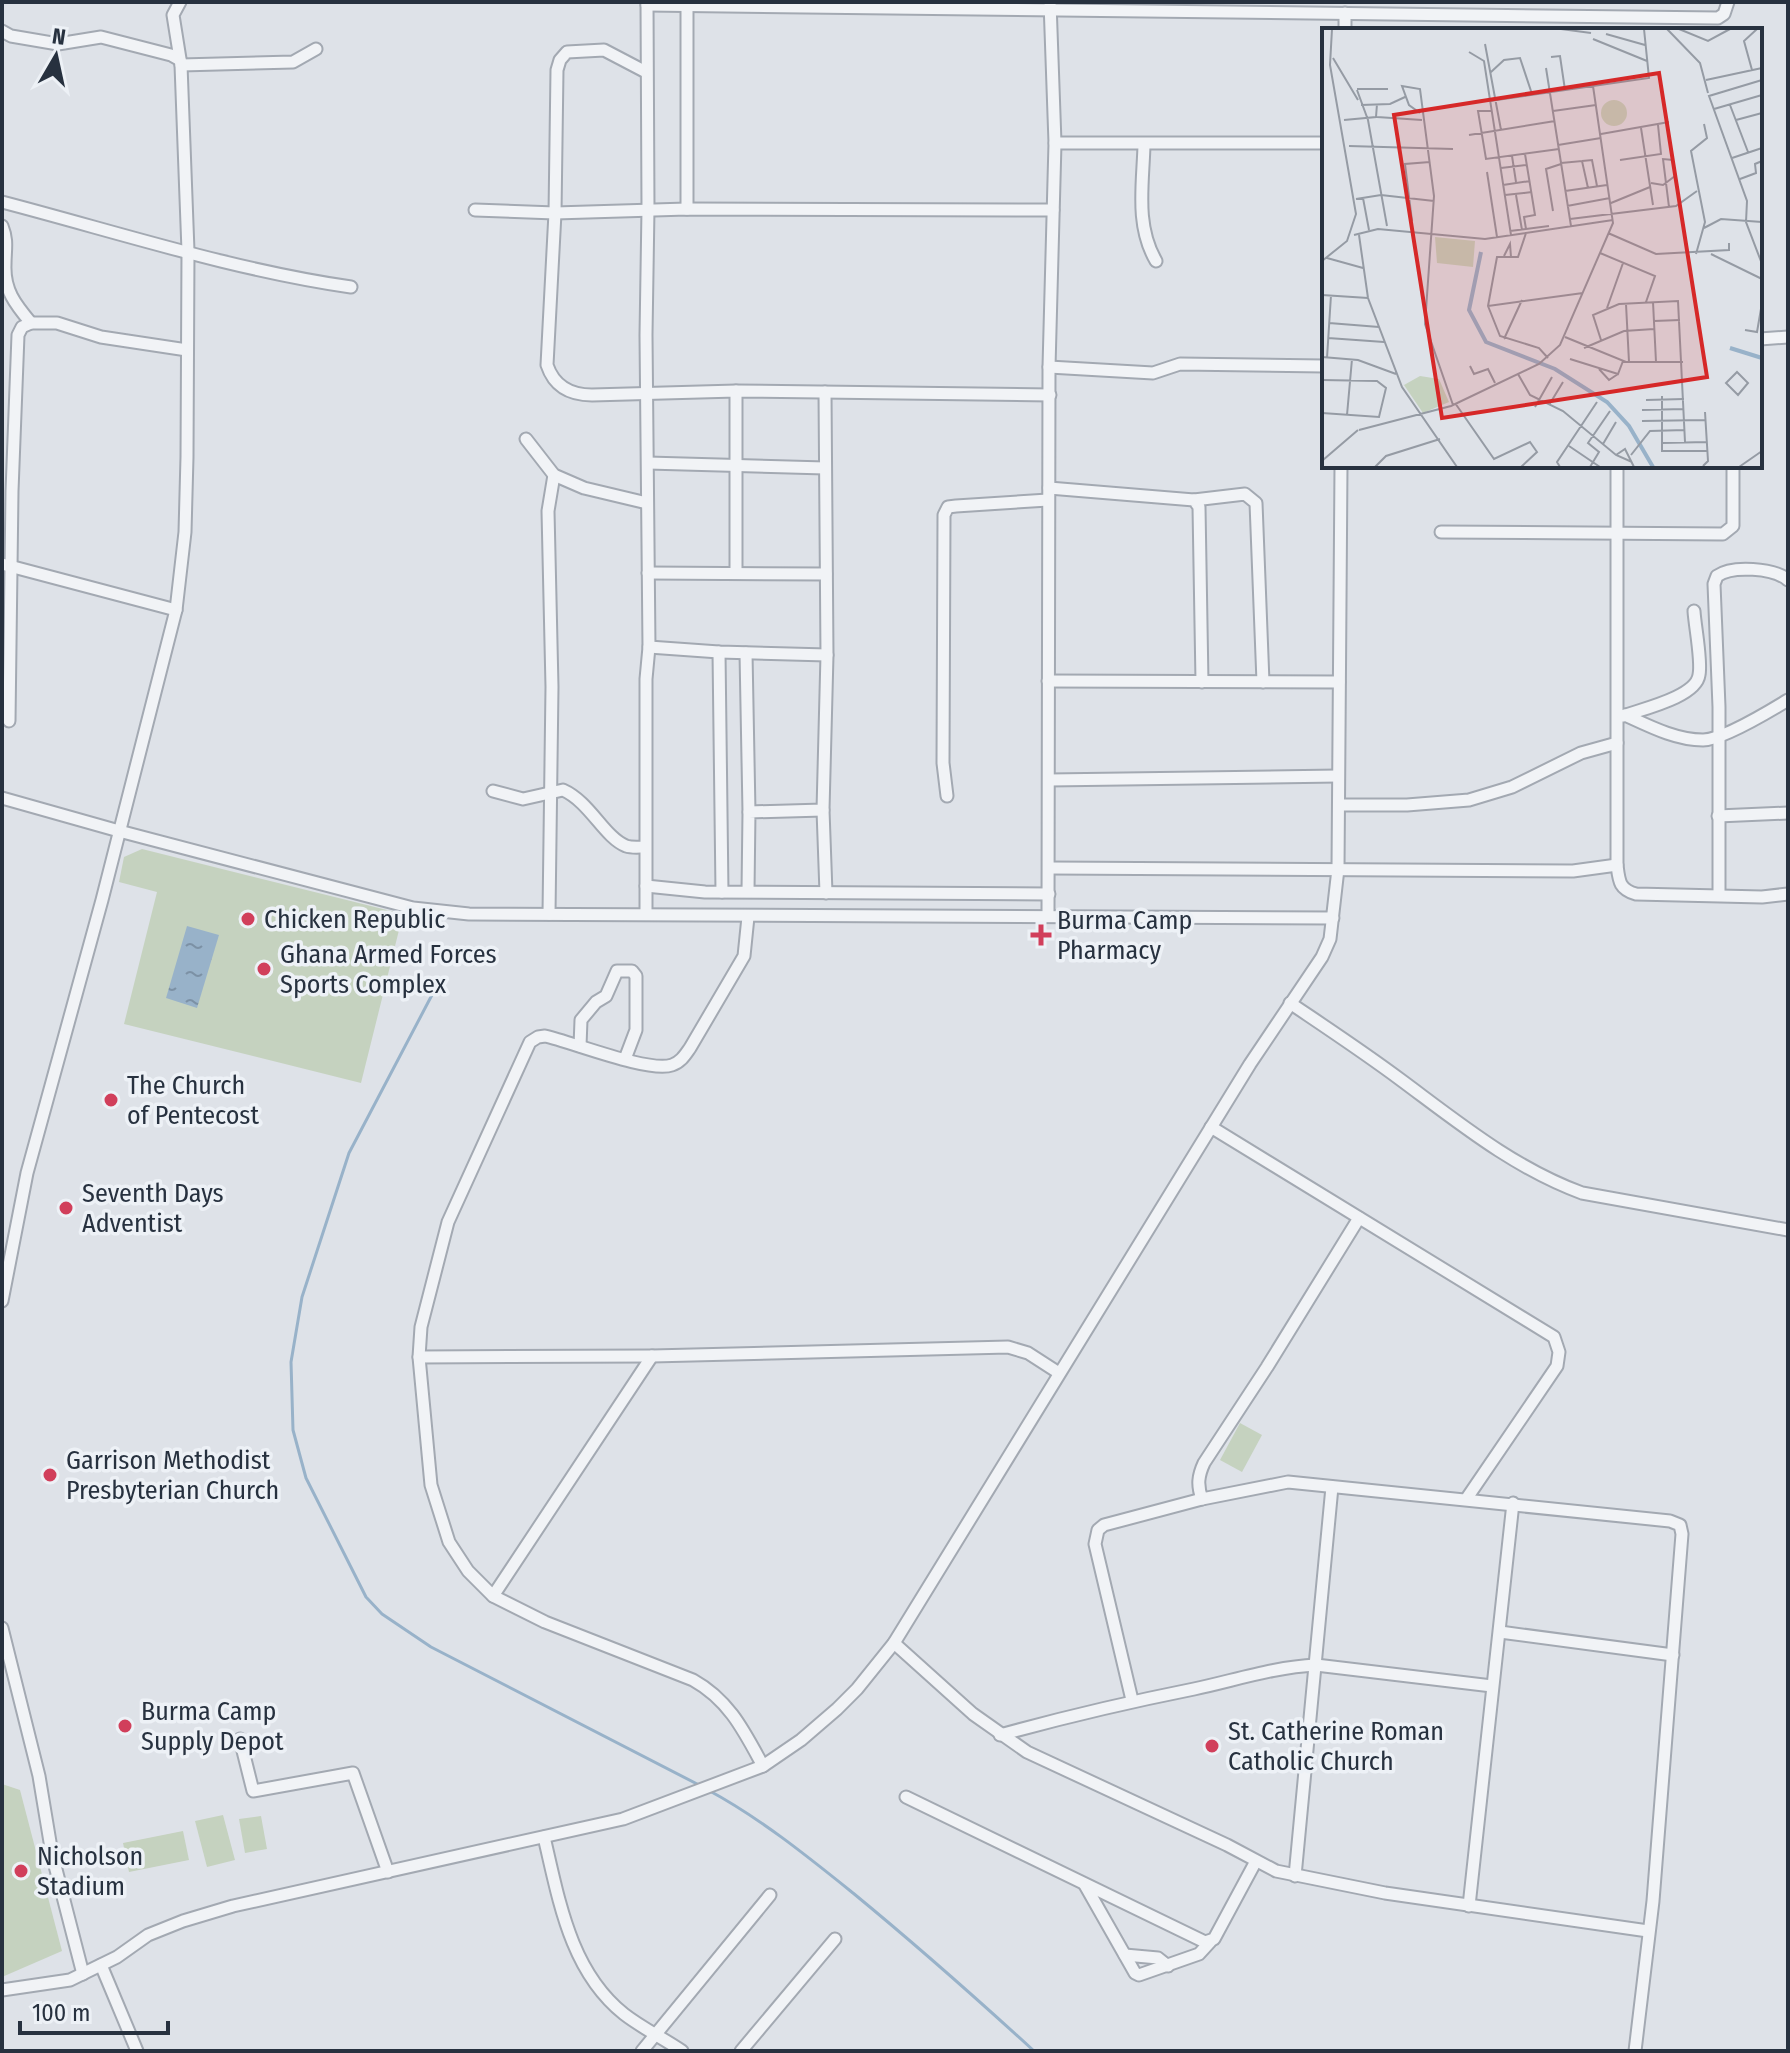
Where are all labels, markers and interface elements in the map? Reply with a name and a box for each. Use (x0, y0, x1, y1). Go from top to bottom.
north arrow (16, 16, 96, 96)
text: N (50, 22, 68, 51)
inset map (1322, 28, 1762, 468)
place label: Chicken Republic (264, 904, 445, 935)
place label: Burma Camp Pharmacy (1057, 905, 1192, 966)
marker: Chicken Republic (239, 910, 257, 928)
marker: Burma Camp Pharmacy (1032, 926, 1050, 944)
place label: Ghana Armed Forces Sports Complex (280, 939, 497, 1000)
marker: Ghana Armed Forces Sports Complex (255, 960, 273, 978)
place label: The Church of Pentecost (127, 1070, 259, 1131)
marker: The Church of Pentecost (102, 1091, 120, 1109)
place label: Seventh Days Adventist (82, 1178, 224, 1239)
marker: Seventh Days Adventist (57, 1199, 75, 1217)
place label: Garrison Methodist Presbyterian Church (66, 1445, 279, 1506)
marker: Garrison Methodist Presbyterian Church (41, 1466, 59, 1484)
place label: Burma Camp Supply Depot (141, 1696, 284, 1757)
place label: St. Catherine Roman Catholic Church (1228, 1716, 1444, 1777)
marker: Burma Camp Supply Depot (116, 1717, 134, 1735)
marker: St. Catherine Roman Catholic Church (1203, 1737, 1221, 1755)
place label: Nicholson Stadium (37, 1841, 143, 1902)
marker: Nicholson Stadium (12, 1862, 30, 1880)
scale bar (20, 1985, 168, 2035)
text: 100 m (32, 1999, 90, 2027)

